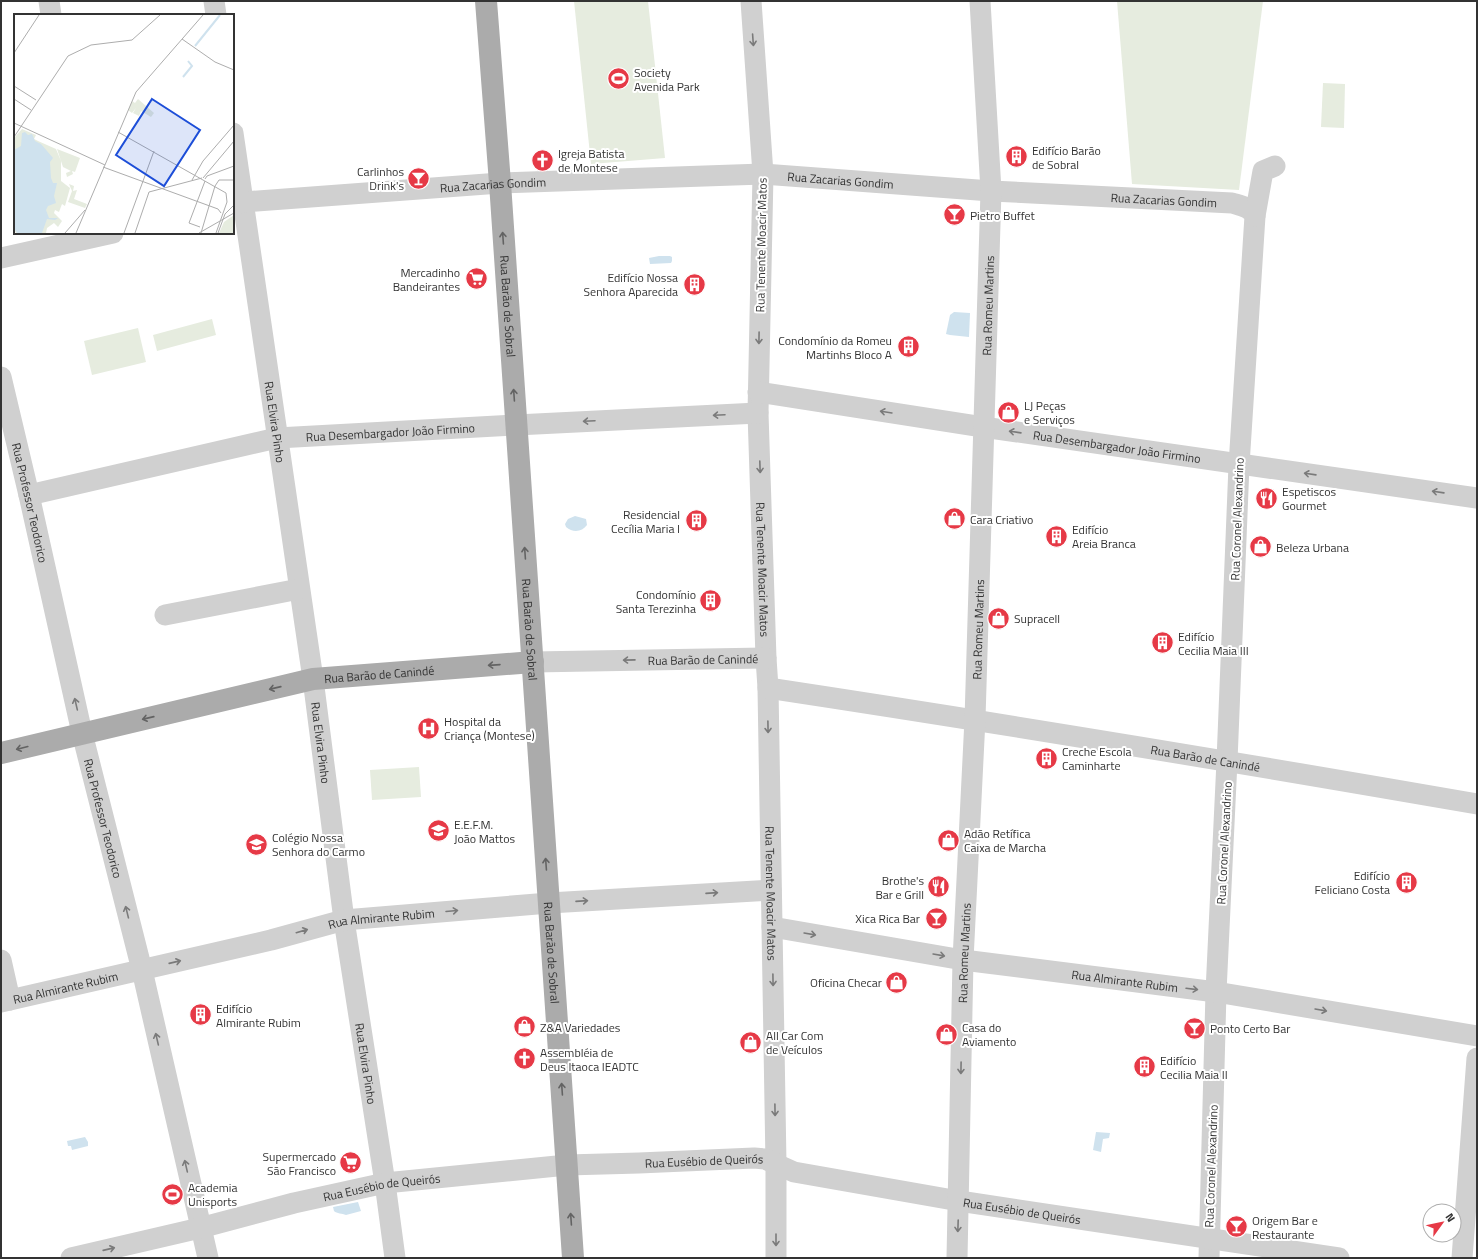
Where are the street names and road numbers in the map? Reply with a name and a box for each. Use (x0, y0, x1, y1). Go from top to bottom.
street label: Rua Zacarias Gondim (787, 166, 894, 193)
street label: Rua Zacarias Gondim (439, 172, 546, 197)
street label: Rua Tenente Moacir Matos (750, 177, 772, 313)
street label: Rua Zacarias Gondim (1110, 187, 1217, 212)
street label: Rua Barão de Sobral (495, 255, 521, 358)
street label: Rua Romeu Martins (977, 255, 999, 356)
street label: Rua Elvira Pinho (260, 380, 291, 464)
street label: Rua Desembargador João Firmino (305, 418, 475, 446)
street label: Rua Desembargador João Firmino (1032, 425, 1202, 468)
street label: Rua Professor Teodorico (7, 441, 53, 565)
street label: Rua Coronel Alexandrino (1225, 457, 1249, 581)
street label: Rua Tenente Moacir Matos (751, 502, 775, 638)
street label: Rua Barão de Sobral (517, 578, 543, 681)
street label: Rua Romeu Martins (967, 579, 989, 680)
street label: Rua Barão de Canindé (648, 649, 758, 670)
street label: Rua Barão de Canindé (323, 660, 435, 688)
street label: Rua Elvira Pinho (307, 701, 336, 785)
street label: Rua Barão de Canindé (1149, 739, 1262, 776)
street label: Rua Professor Teodorico (79, 756, 128, 880)
street label: Rua Coronel Alexandrino (1211, 781, 1237, 905)
street label: Rua Tenente Moacir Matos (761, 826, 782, 961)
street label: Rua Barão de Sobral (539, 901, 565, 1004)
street label: Rua Romeu Martins (953, 902, 975, 1003)
street label: Rua Almirante Rubim (326, 903, 435, 933)
street label: Rua Almirante Rubim (1070, 964, 1179, 997)
street label: Rua Almirante Rubim (11, 966, 120, 1008)
street label: Rua Elvira Pinho (351, 1021, 382, 1105)
street label: Rua Coronel Alexandrino (1199, 1104, 1223, 1228)
street label: Rua Eusébio de Queirós (644, 1148, 765, 1172)
street label: Rua Eusébio de Queirós (321, 1168, 442, 1206)
street label: Rua Eusébio de Queirós (962, 1192, 1083, 1229)

